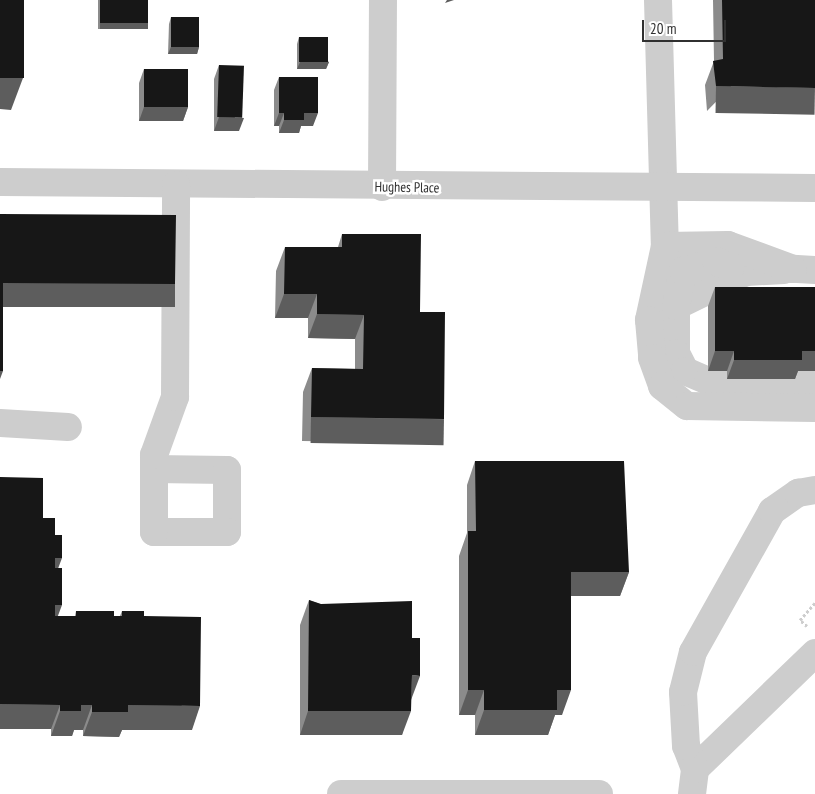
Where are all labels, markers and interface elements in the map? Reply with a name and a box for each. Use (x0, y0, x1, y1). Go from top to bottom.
scale bar (645, 10, 729, 42)
text: 20 m (650, 19, 676, 38)
street label: Hughes Place (374, 178, 440, 196)

